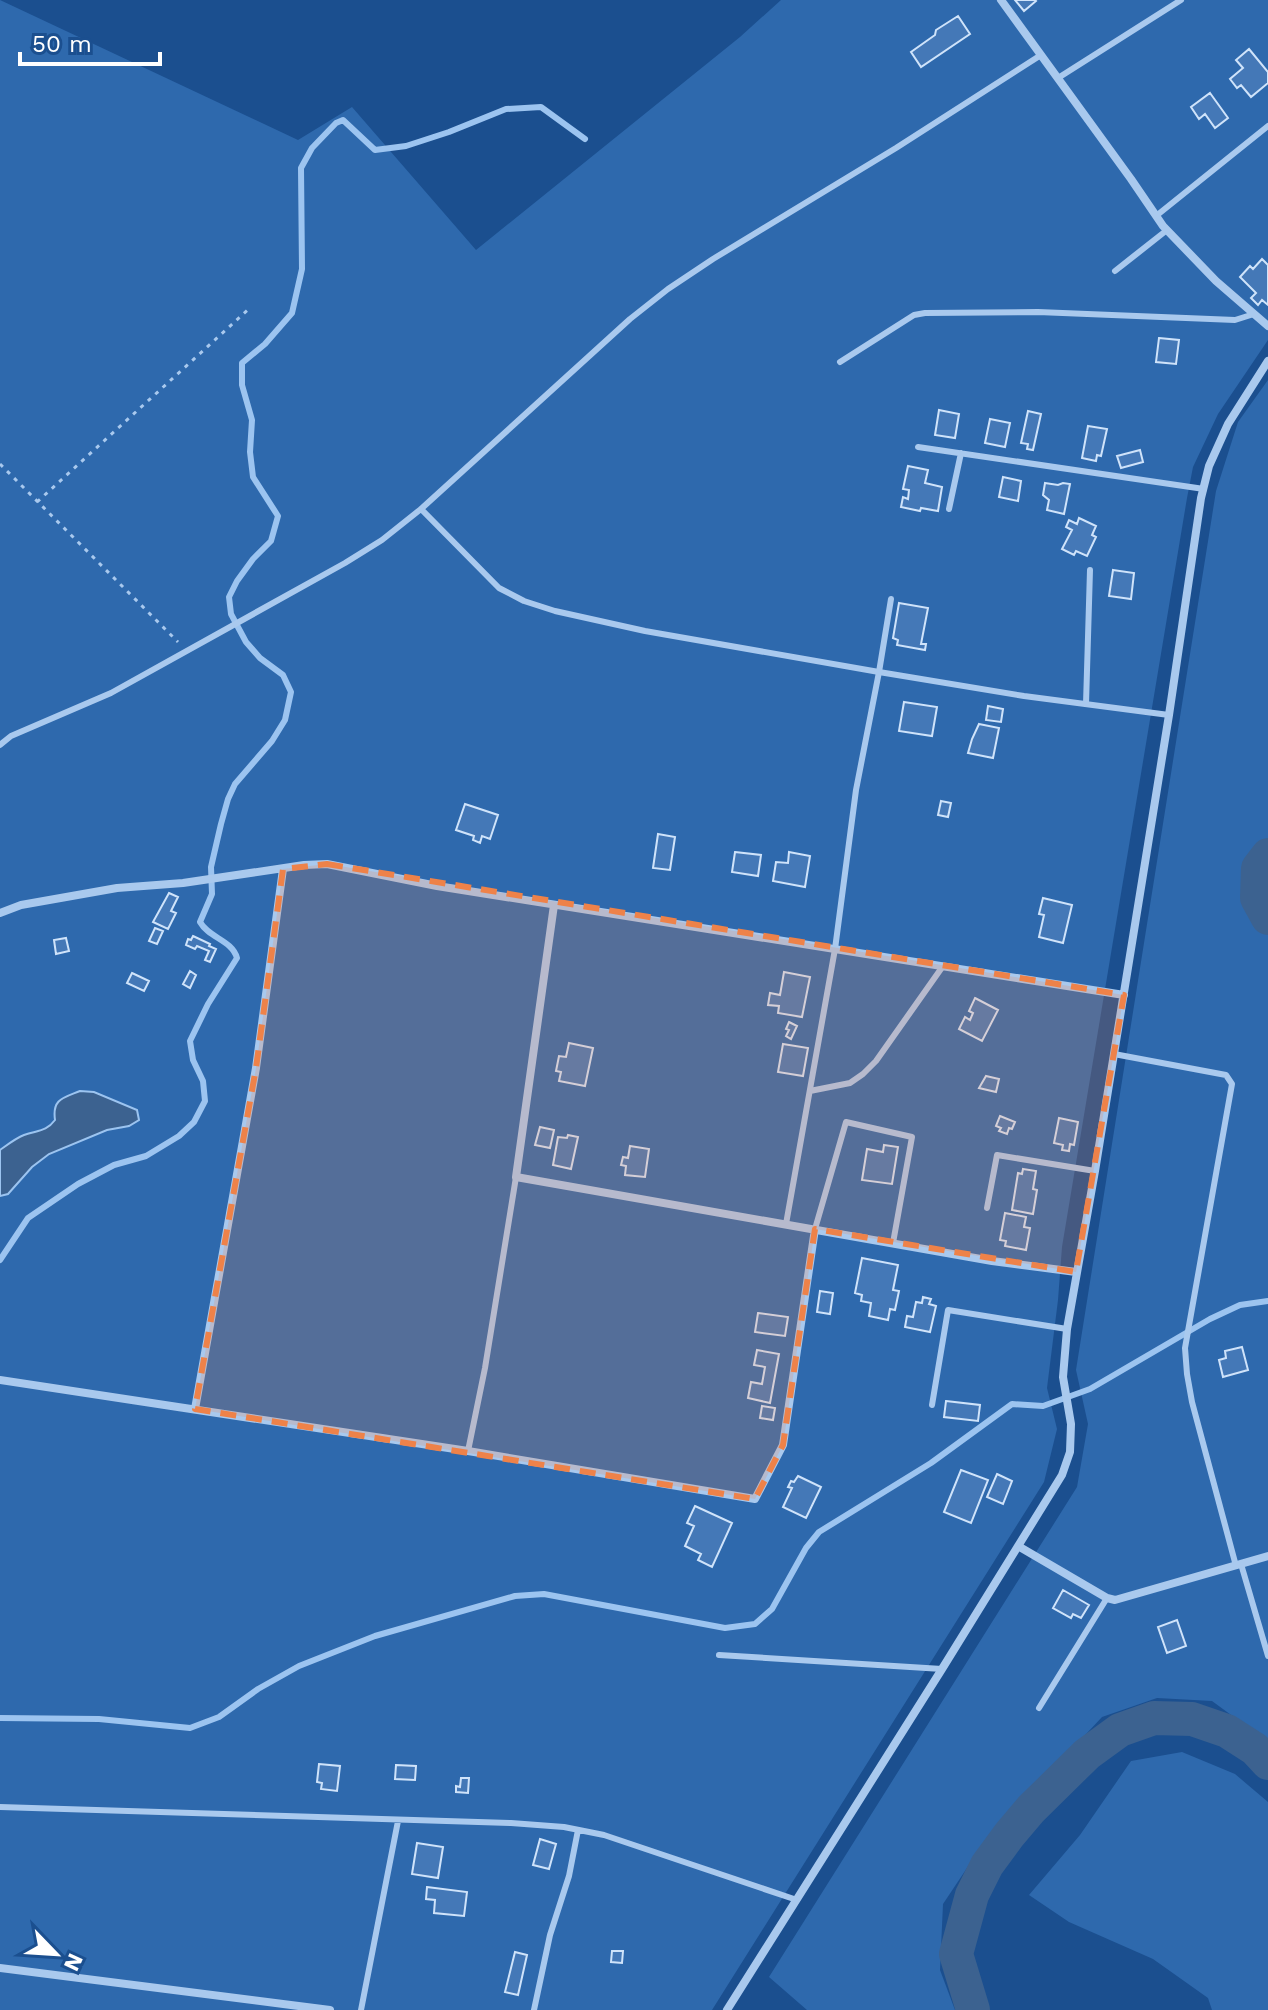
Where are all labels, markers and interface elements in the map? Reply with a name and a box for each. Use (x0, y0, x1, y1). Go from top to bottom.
scale bar (20, 16, 160, 66)
text: 50 m (32, 30, 92, 58)
north arrow (16, 1914, 96, 1994)
text: N (59, 1950, 88, 1975)

